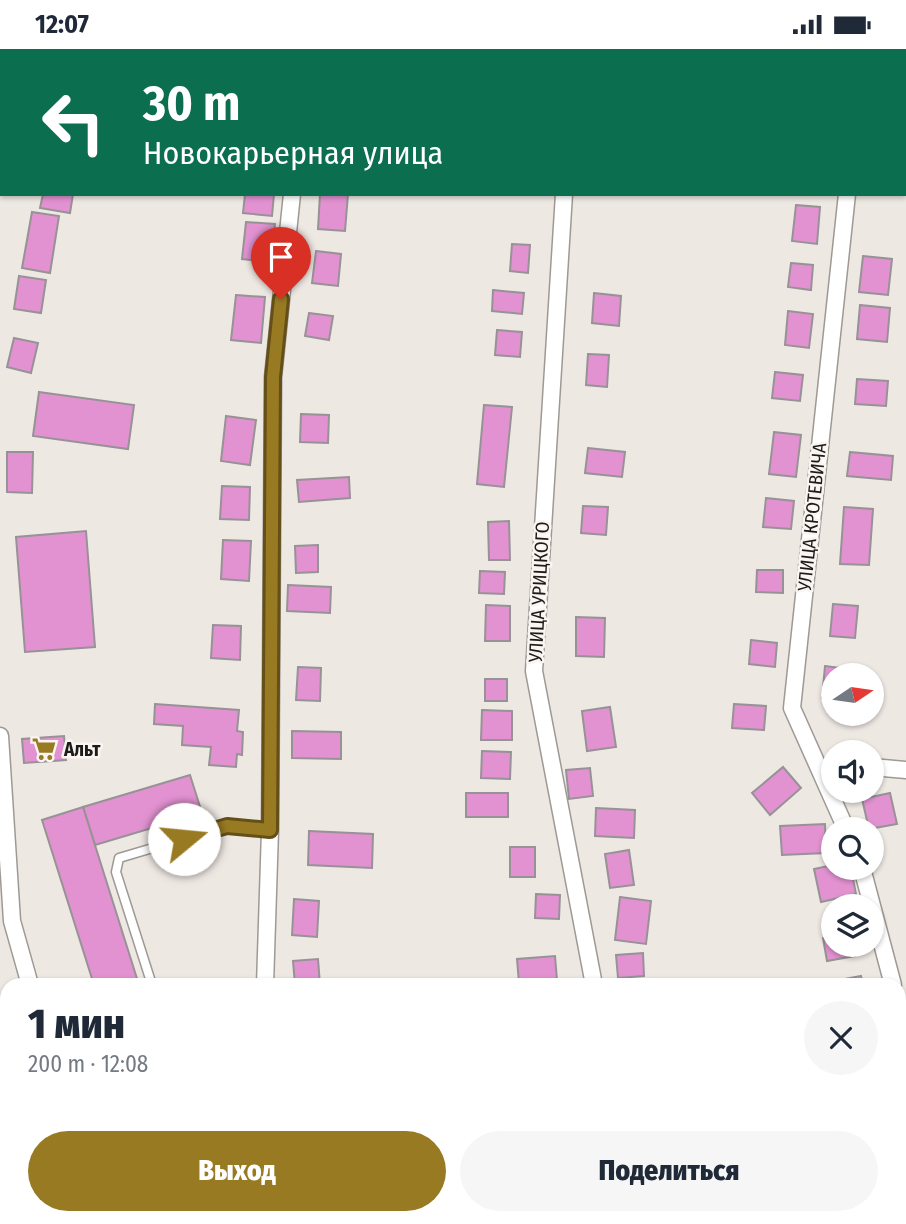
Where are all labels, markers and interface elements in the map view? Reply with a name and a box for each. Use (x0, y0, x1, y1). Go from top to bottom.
text: 12:07 (35, 9, 89, 40)
text: 30 m (143, 74, 241, 133)
icon: left (28, 77, 119, 168)
text: Новокарьерная улица (143, 134, 443, 172)
pin (251, 227, 311, 299)
icon: arrive (262, 238, 300, 276)
street label: УЛИЦА КРОТЕВИЧА (793, 442, 831, 593)
street label: УЛИЦА УРИЦКОГО (524, 521, 554, 664)
north arrow (821, 663, 884, 726)
map controls (821, 663, 884, 957)
supermarket icon: Альт (30, 735, 58, 763)
place label: Альт (63, 738, 101, 761)
button: sound (821, 740, 884, 803)
position arrow (147, 802, 221, 876)
button: search (821, 817, 884, 880)
button: layers (821, 894, 884, 957)
text: 1 мин (28, 999, 125, 1049)
button: close (804, 1001, 878, 1075)
text: 200 m · 12:08 (28, 1050, 148, 1078)
button: Выход (28, 1131, 446, 1211)
button: Поделиться (460, 1131, 878, 1211)

